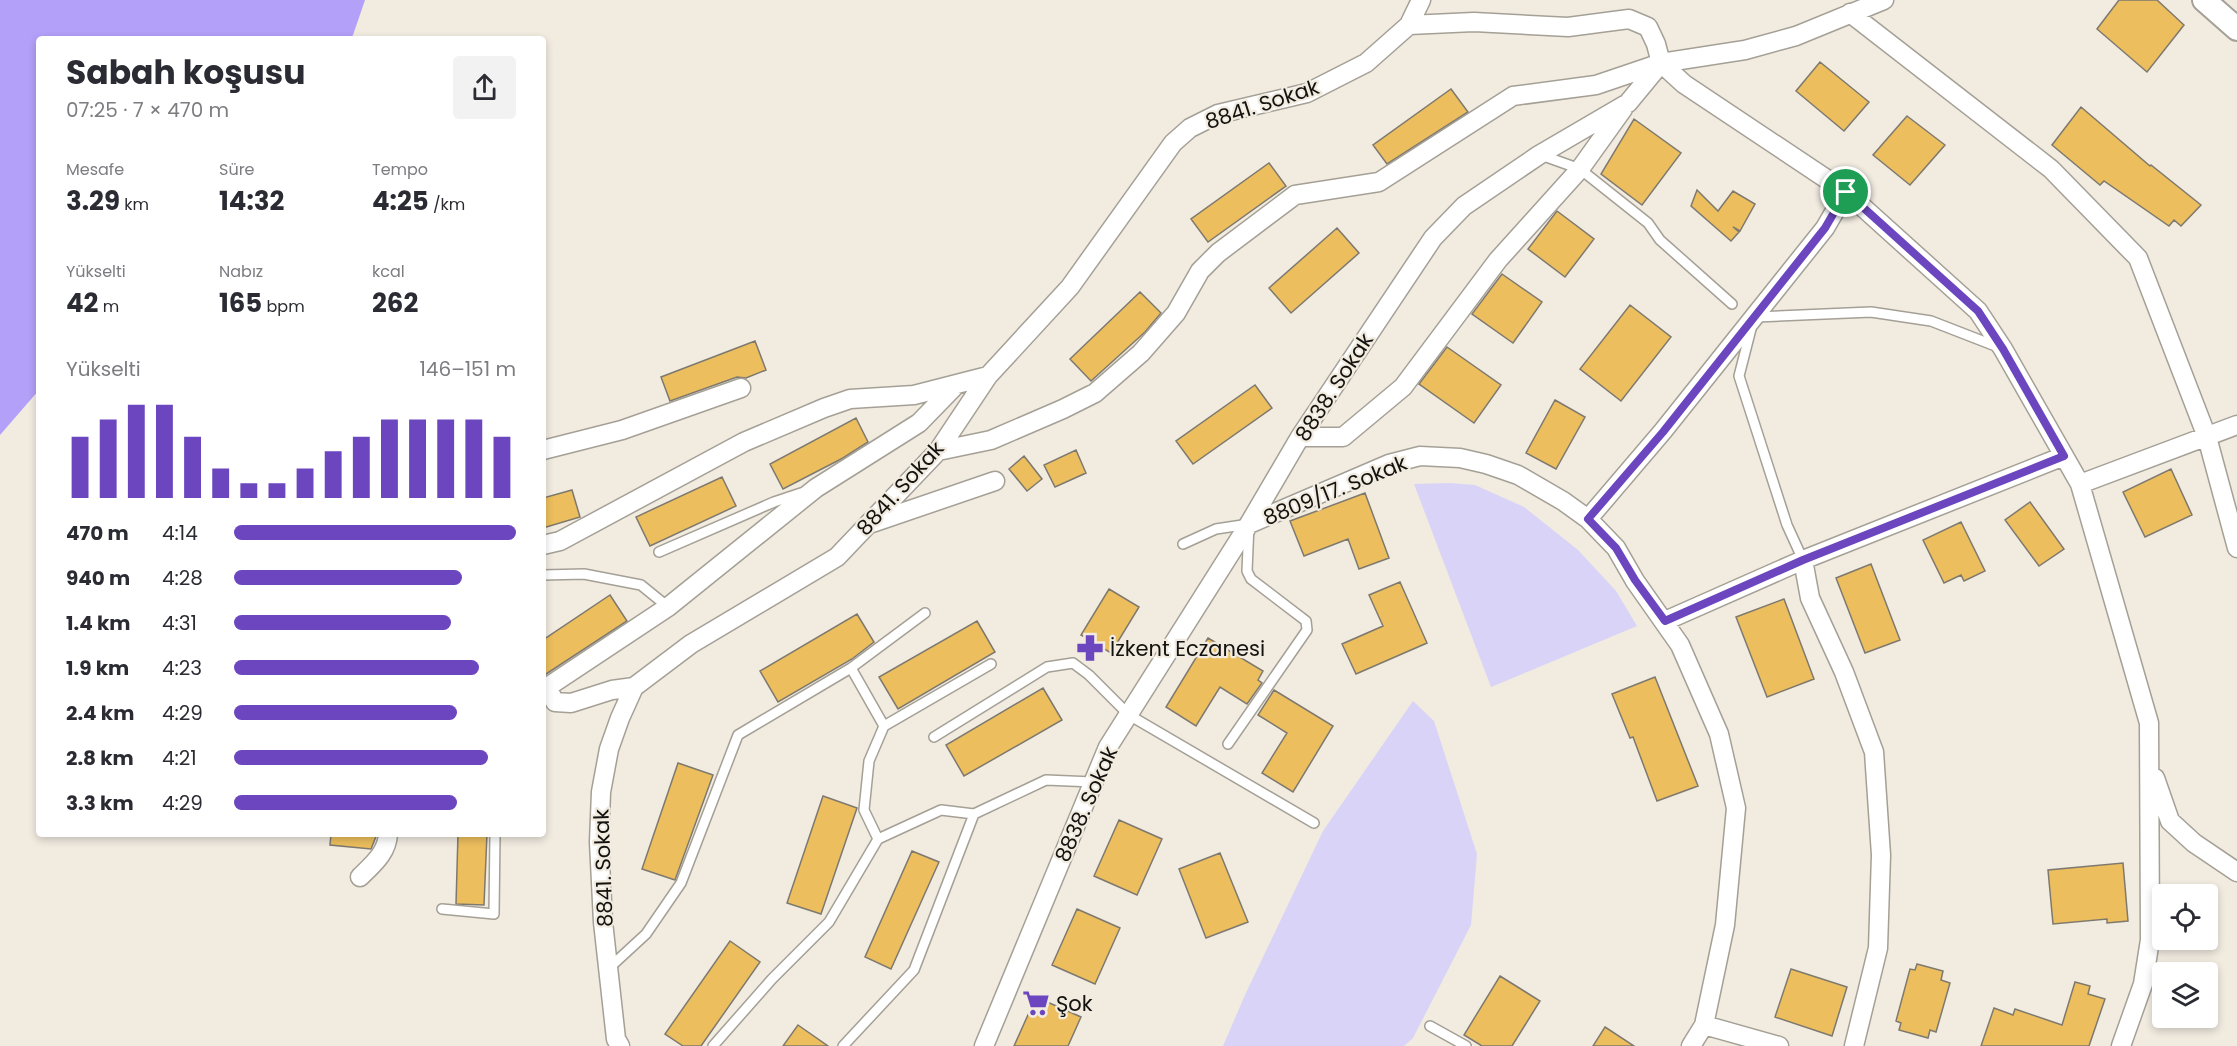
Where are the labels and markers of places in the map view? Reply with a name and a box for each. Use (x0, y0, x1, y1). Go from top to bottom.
pin (1820, 166, 1871, 217)
pharmacy icon: İzkent Eczanesi (1075, 633, 1105, 663)
place label: İzkent Eczanesi (1110, 634, 1265, 663)
supermarket icon: Şok (1021, 988, 1051, 1018)
place label: Şok (1056, 989, 1093, 1018)

